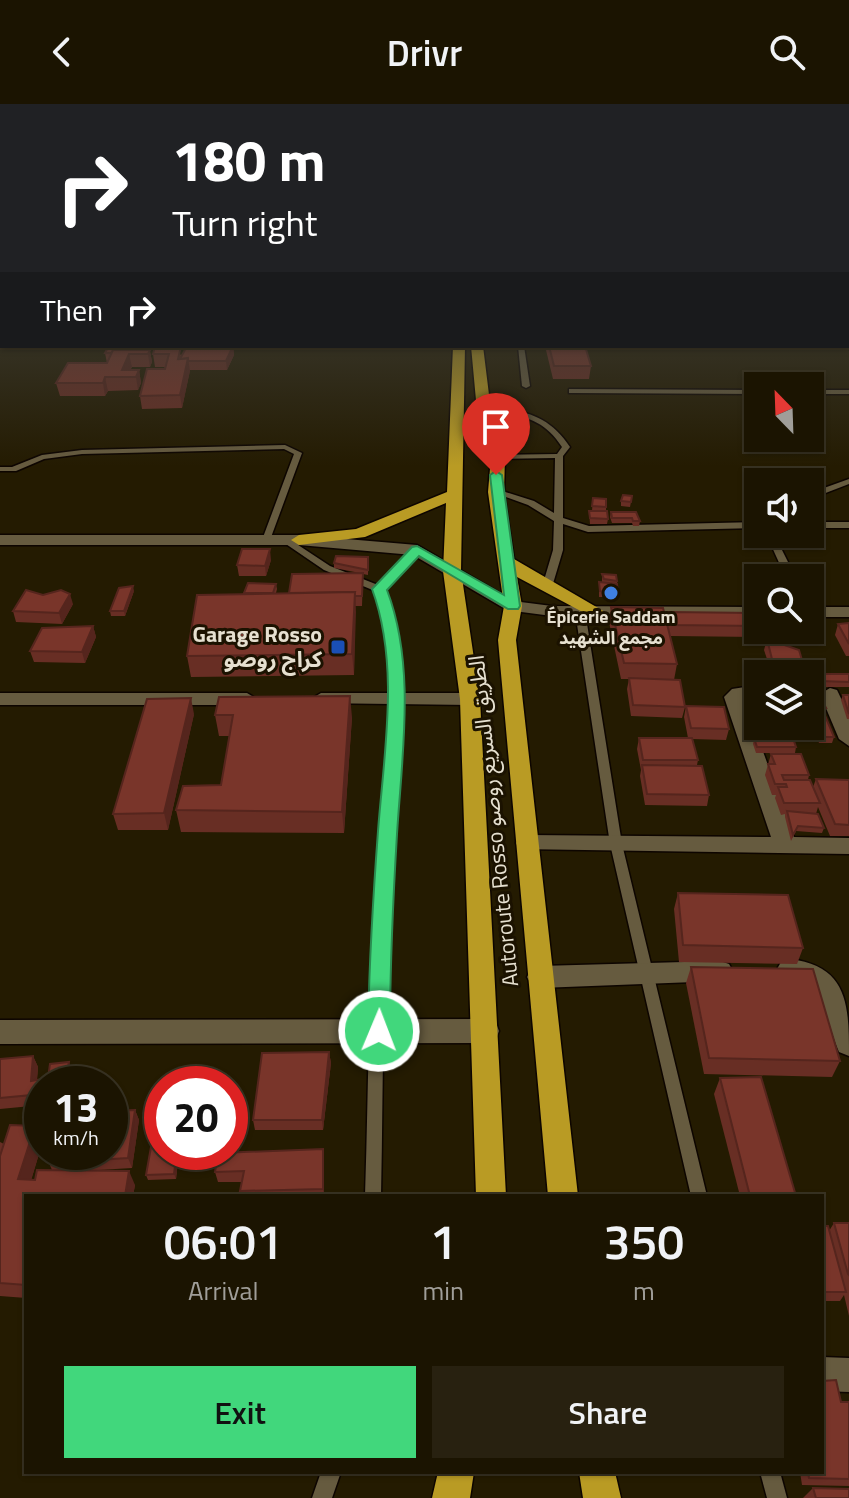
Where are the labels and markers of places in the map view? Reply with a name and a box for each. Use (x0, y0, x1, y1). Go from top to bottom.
pin (462, 393, 530, 475)
marker: Épicerie Saddam مجمع الشهيد (602, 584, 620, 602)
place label: Épicerie Saddam مجمع الشهيد (546, 603, 676, 651)
place label: Garage Rosso كراج روصو (192, 617, 323, 676)
marker: Garage Rosso كراج روصو (329, 638, 347, 656)

